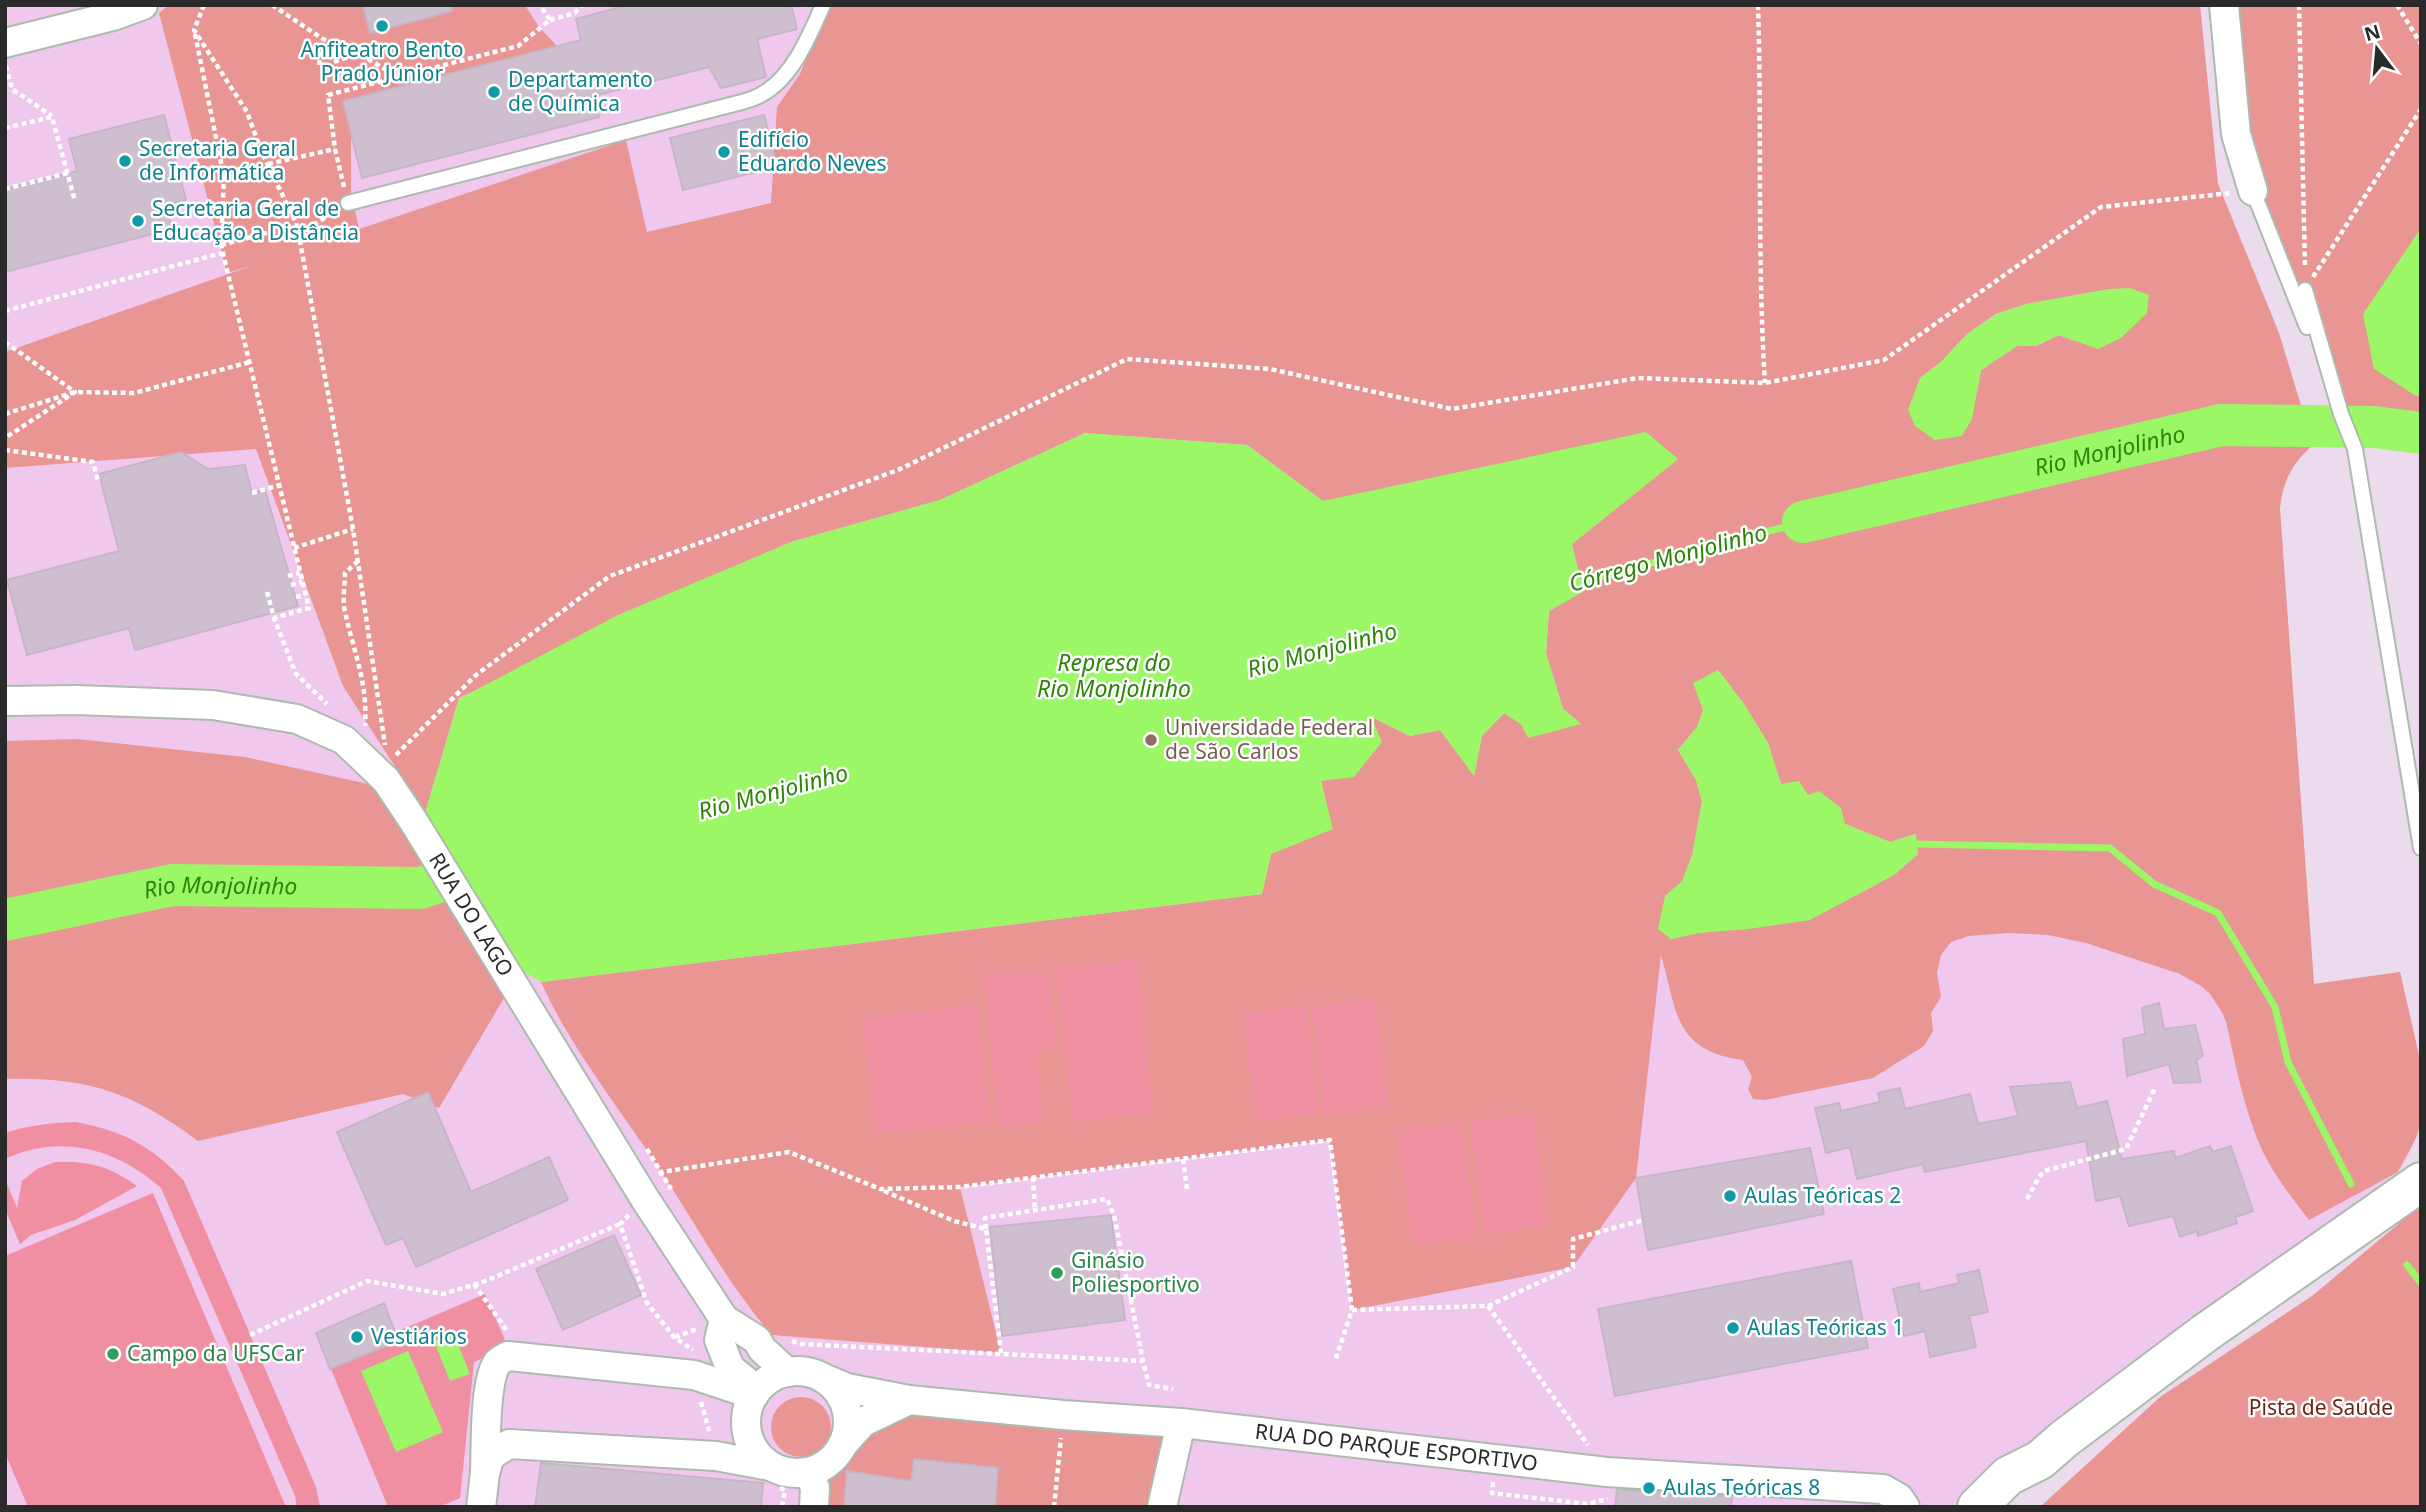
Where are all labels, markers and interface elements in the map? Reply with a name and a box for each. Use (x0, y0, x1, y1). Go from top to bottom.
north arrow (2342, 14, 2412, 84)
marker: Anfiteatro Bento Prado Júnior (374, 18, 390, 34)
text: N (2361, 18, 2383, 47)
place label: Anfiteatro Bento Prado Júnior (300, 35, 464, 87)
place label: Departamento de Química (508, 65, 653, 117)
marker: Departamento de Química (486, 84, 502, 100)
place label: Edifício Eduardo Neves (738, 125, 887, 177)
place label: Secretaria Geral de Informática (139, 134, 296, 186)
marker: Edifício Eduardo Neves (716, 144, 732, 160)
marker: Secretaria Geral de Informática (117, 153, 133, 169)
place label: Secretaria Geral de Educação a Distância (152, 194, 359, 246)
marker: Secretaria Geral de Educação a Distância (130, 213, 146, 229)
water label: Rio Monjolinho (2031, 417, 2188, 483)
water label: Córrego Monjolinho (1565, 515, 1770, 599)
water label: Rio Monjolinho (1243, 614, 1400, 684)
water label: Represa do Rio Monjolinho (1037, 646, 1191, 704)
place label: Universidade Federal de São Carlos (1165, 713, 1373, 765)
marker: Universidade Federal de São Carlos (1143, 732, 1159, 748)
water label: Rio Monjolinho (694, 756, 851, 826)
street label: RUA DO LAGO (423, 847, 520, 981)
water label: Rio Monjolinho (140, 868, 298, 906)
place label: Aulas Teóricas 2 (1744, 1181, 1901, 1209)
marker: Aulas Teóricas 2 (1722, 1188, 1738, 1204)
place label: Ginásio Poliesportivo (1071, 1246, 1200, 1298)
marker: Ginásio Poliesportivo (1049, 1265, 1065, 1281)
place label: Aulas Teóricas 1 (1747, 1313, 1904, 1341)
marker: Aulas Teóricas 1 (1725, 1320, 1741, 1336)
place label: Vestiários (371, 1322, 467, 1350)
marker: Vestiários (349, 1329, 365, 1345)
place label: Campo da UFSCar (127, 1339, 305, 1367)
marker: Campo da UFSCar (105, 1346, 121, 1362)
park label: Pista de Saúde (2249, 1393, 2393, 1421)
street label: RUA DO PARQUE ESPORTIVO (1254, 1417, 1539, 1477)
place label: Aulas Teóricas 8 (1663, 1473, 1820, 1501)
marker: Aulas Teóricas 8 (1641, 1480, 1657, 1496)

